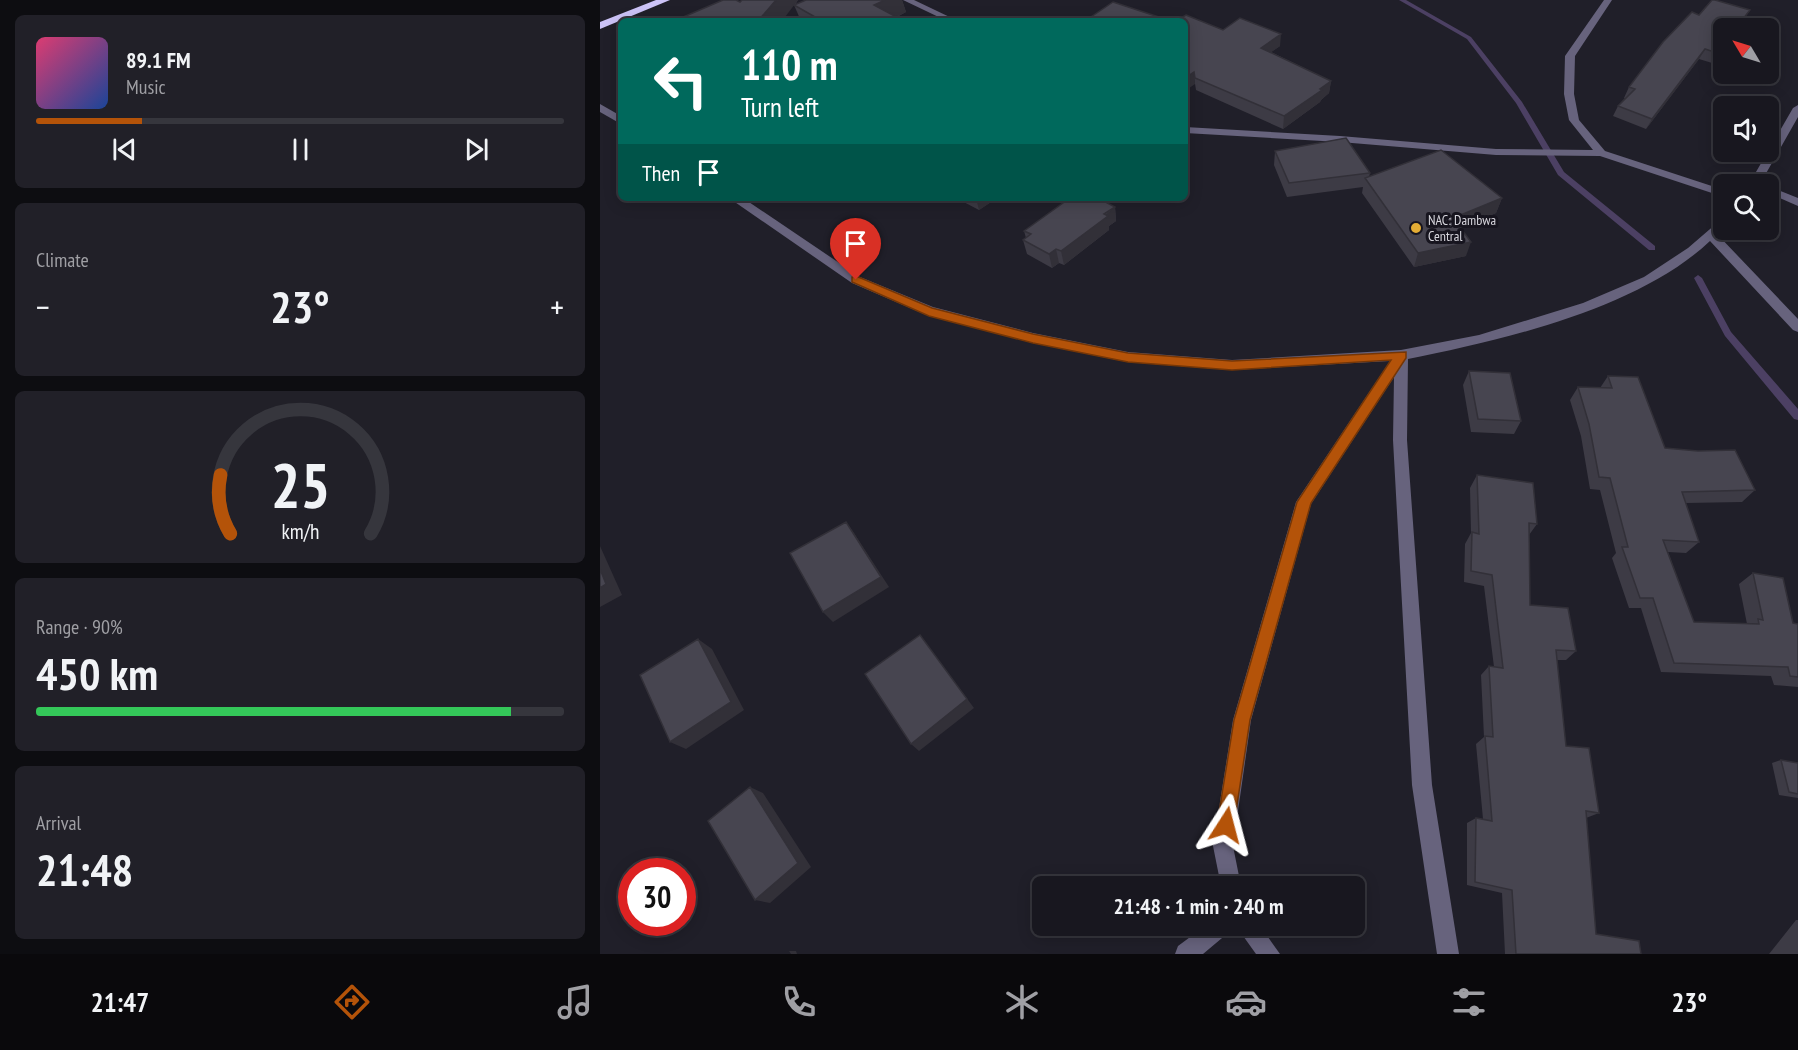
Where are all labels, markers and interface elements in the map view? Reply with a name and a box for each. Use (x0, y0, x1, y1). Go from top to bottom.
north arrow (1713, 18, 1779, 84)
map controls (1713, 18, 1779, 240)
text: 110 m (741, 37, 838, 92)
icon: left (642, 42, 720, 120)
text: 89.1 FM (126, 46, 191, 74)
text: Music (126, 74, 166, 100)
text: Turn left (741, 90, 819, 124)
button: sound (1713, 96, 1779, 162)
icon: previous (108, 133, 141, 166)
icon: pause (284, 133, 317, 166)
icon: next (460, 133, 493, 166)
icon: arrive (692, 156, 725, 189)
text: Then (642, 159, 680, 187)
button: search (1713, 174, 1779, 240)
place label: NAC: Dambwa Central (1428, 211, 1496, 245)
pin (830, 218, 881, 280)
marker: NAC: Dambwa Central (1409, 221, 1423, 235)
icon: arrive (839, 227, 872, 260)
text: Climate (36, 247, 89, 273)
text: 23° (270, 277, 330, 335)
text: − (36, 285, 50, 328)
text: + (550, 285, 564, 328)
text: 25 (270, 444, 330, 525)
text: km/h (281, 517, 319, 545)
text: Range · 90% (36, 614, 123, 640)
text: 450 km (36, 644, 158, 702)
position arrow (1194, 793, 1258, 857)
text: Arrival (36, 810, 81, 836)
text: 21:48 (36, 840, 133, 898)
speed limit sign: 30 (618, 858, 696, 936)
text: 21:48 · 1 min · 240 m (1113, 892, 1284, 920)
icon: directions (331, 981, 373, 1023)
icon: music (554, 981, 596, 1023)
icon: phone (778, 981, 820, 1023)
icon: climate (1001, 981, 1043, 1023)
icon: car (1225, 981, 1267, 1023)
icon: filters (1448, 981, 1490, 1023)
text: 21:47 (91, 985, 149, 1019)
text: 23° (1672, 985, 1707, 1019)

